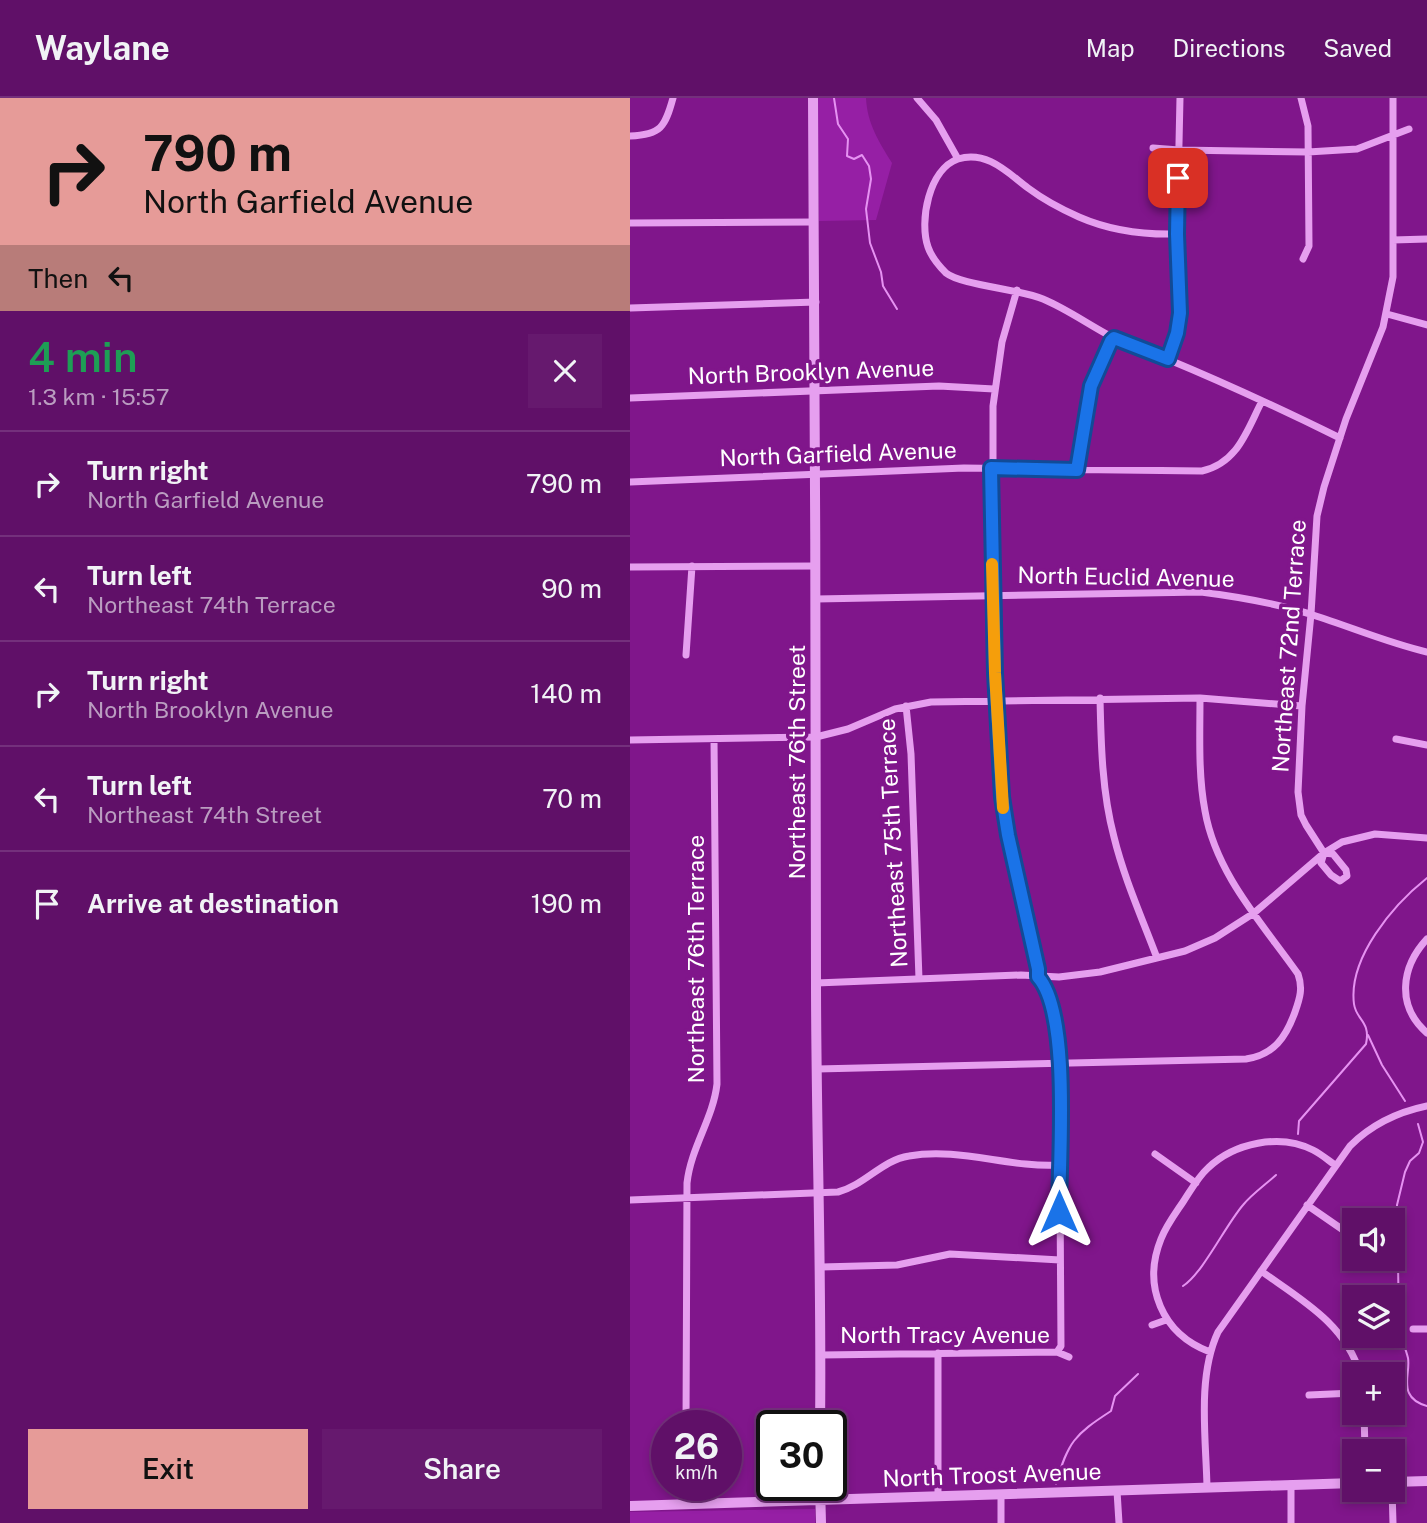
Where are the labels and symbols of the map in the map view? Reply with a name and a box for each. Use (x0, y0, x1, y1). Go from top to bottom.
pin (1148, 148, 1208, 208)
street label: North Brooklyn Avenue (687, 354, 935, 389)
street label: North Garfield Avenue (719, 436, 957, 471)
street label: Northeast 72nd Terrace (1266, 519, 1311, 773)
street label: North Euclid Avenue (1017, 561, 1235, 592)
street label: Northeast 76th Street (783, 644, 810, 880)
street label: Northeast 75th Terrace (872, 718, 913, 968)
street label: Northeast 76th Terrace (682, 835, 709, 1083)
position arrow (1022, 1175, 1096, 1249)
street label: North Tracy Avenue (840, 1321, 1050, 1348)
speed limit sign: 30 (756, 1410, 847, 1501)
street label: North Troost Avenue (882, 1457, 1102, 1492)

